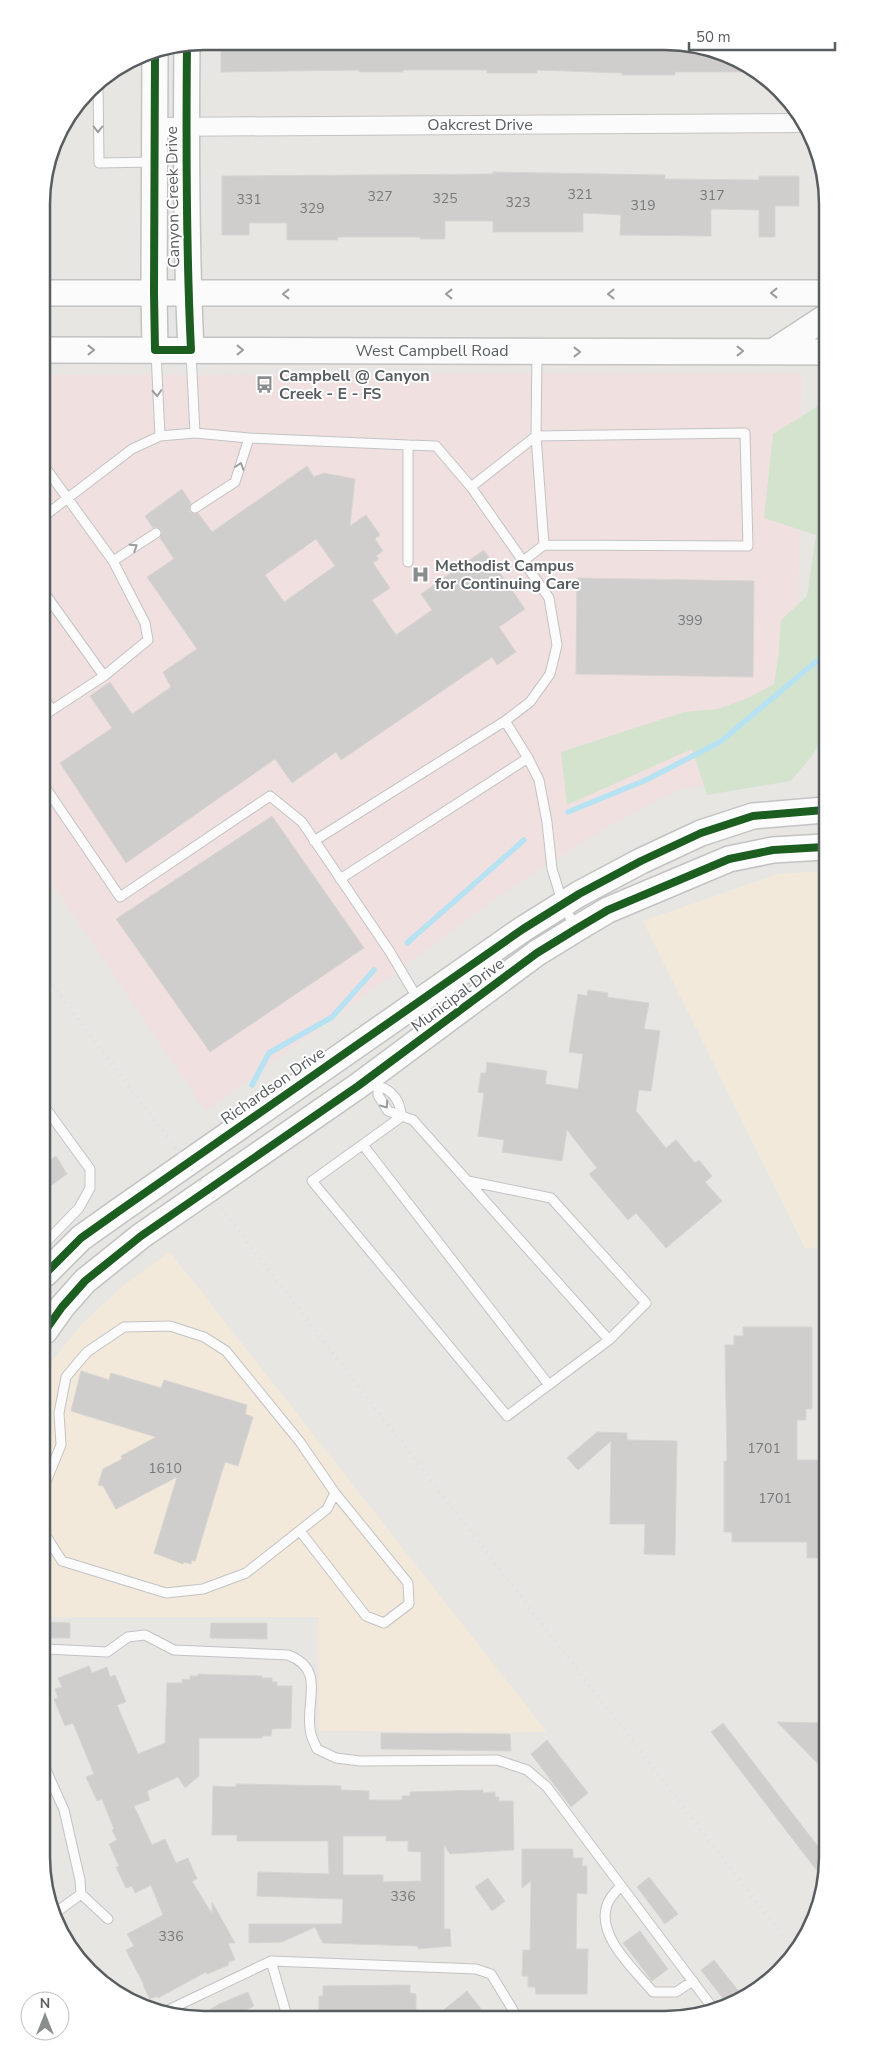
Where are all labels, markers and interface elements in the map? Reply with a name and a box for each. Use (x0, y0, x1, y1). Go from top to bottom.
scale bar (689, 20, 835, 52)
text: 50 m (696, 27, 731, 47)
street label: Oakcrest Drive (427, 114, 533, 136)
one-way arrow (93, 126, 103, 134)
street label: Canyon Creek Drive (161, 126, 185, 268)
house number: 321 (567, 185, 593, 204)
house number: 317 (699, 186, 725, 205)
house number: 327 (367, 187, 393, 206)
house number: 325 (432, 189, 458, 208)
house number: 331 (236, 190, 262, 209)
house number: 323 (505, 193, 531, 212)
house number: 319 (630, 196, 656, 215)
house number: 329 (299, 199, 325, 218)
one-way arrow (607, 288, 615, 299)
one-way arrow (770, 288, 778, 298)
one-way arrow (282, 289, 290, 299)
one-way arrow (445, 289, 452, 299)
street label: West Campbell Road (355, 340, 509, 362)
one-way arrow (88, 345, 95, 355)
one-way arrow (236, 345, 244, 355)
one-way arrow (736, 346, 744, 356)
one-way arrow (574, 347, 582, 357)
place label: Campbell @ Canyon Creek - E - FS (279, 365, 430, 405)
bus stop icon: Campbell @ Canyon Creek - E - FS (255, 375, 275, 395)
one-way arrow (152, 389, 163, 397)
one-way arrow (235, 463, 245, 471)
one-way arrow (129, 544, 138, 553)
place label: Methodist Campus for Continuing Care (435, 555, 580, 595)
hospital icon: Methodist Campus for Continuing Care (411, 565, 431, 585)
house number: 399 (677, 611, 703, 630)
street label: Municipal Drive (407, 953, 509, 1037)
street label: Richardson Drive (217, 1042, 329, 1130)
one-way arrow (379, 1099, 388, 1109)
house number: 1701 (747, 1439, 781, 1458)
house number: 1610 (148, 1459, 182, 1478)
house number: 1701 (758, 1489, 792, 1508)
house number: 336 (390, 1887, 416, 1906)
house number: 336 (158, 1927, 184, 1946)
north arrow (20, 1991, 70, 2041)
text: N (40, 1994, 50, 2013)

